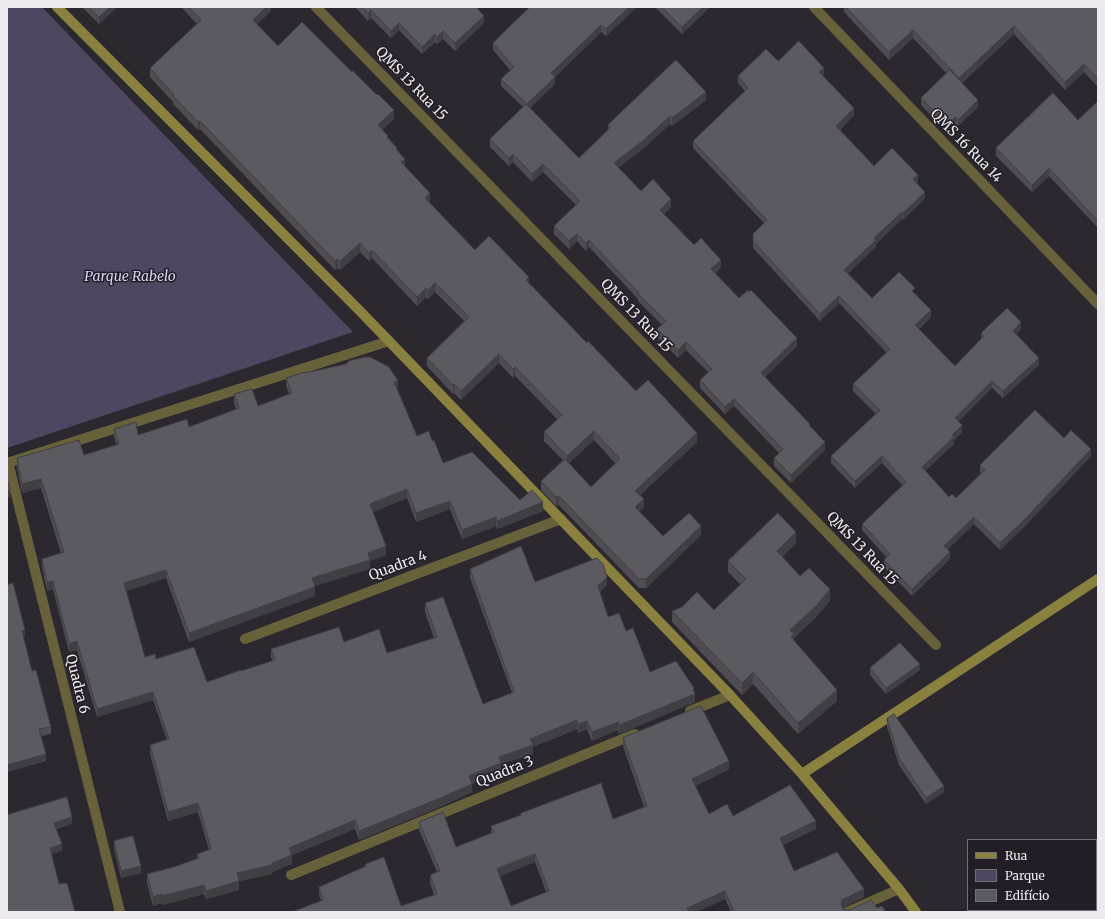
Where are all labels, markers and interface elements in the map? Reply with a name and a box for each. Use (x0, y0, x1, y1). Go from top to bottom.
street label: QMS 13 Rua 15 (372, 44, 450, 124)
street label: QMS 16 Rua 14 (927, 106, 1005, 186)
park label: Parque Rabelo (84, 269, 176, 285)
street label: QMS 13 Rua 15 (597, 276, 675, 356)
street label: QMS 13 Rua 15 (823, 509, 901, 589)
street label: Quadra 4 (367, 547, 429, 585)
street label: Quadra 6 (62, 653, 92, 715)
street label: Quadra 3 (474, 753, 536, 791)
legend (967, 839, 1097, 911)
text: Rua (1005, 848, 1027, 863)
text: Parque (1005, 868, 1045, 883)
text: Edifício (1005, 888, 1049, 903)

